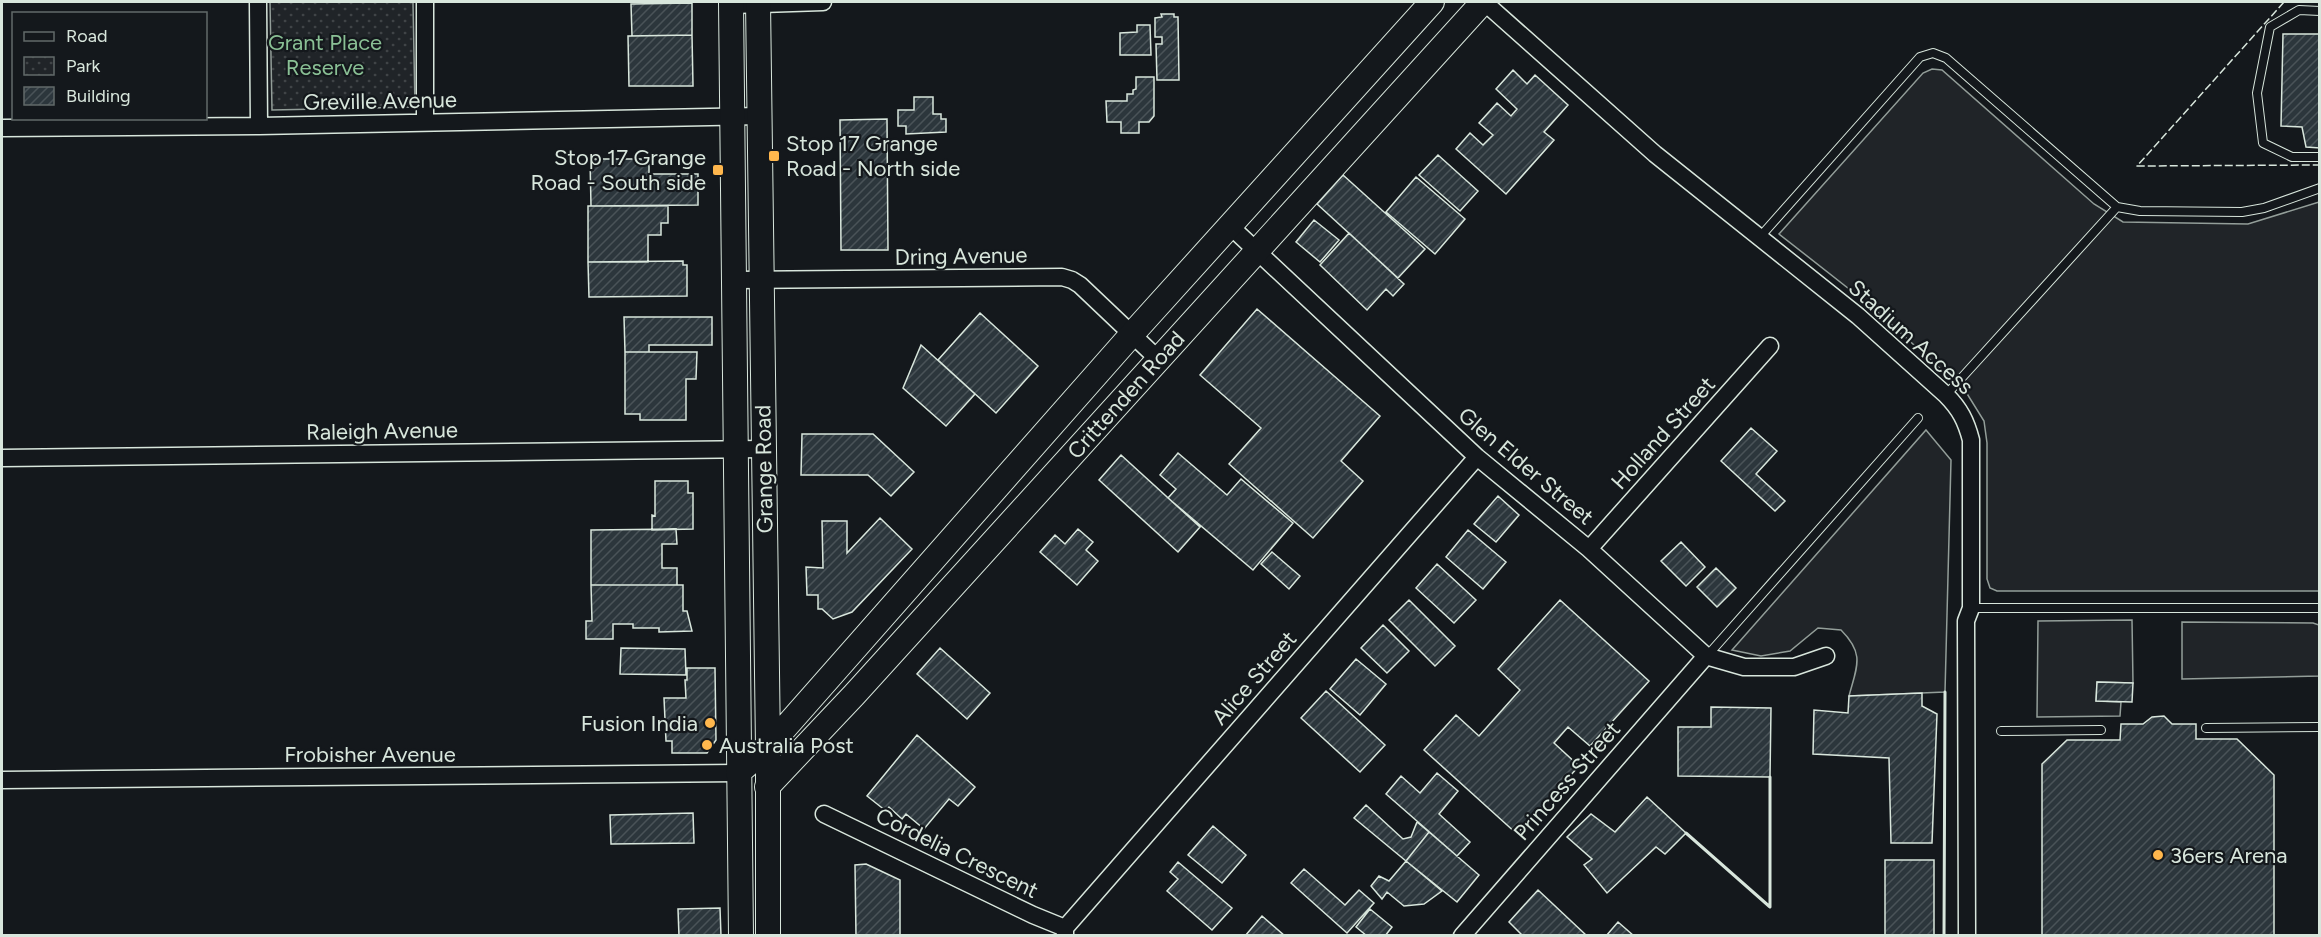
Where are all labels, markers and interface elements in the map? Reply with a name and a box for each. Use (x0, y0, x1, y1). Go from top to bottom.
legend (12, 12, 207, 120)
text: Road (66, 25, 107, 47)
park label: Grant Place Reserve (268, 29, 382, 81)
text: Park (66, 55, 101, 77)
text: Building (66, 85, 131, 107)
street label: Greville Avenue (303, 86, 457, 116)
place label: Stop 17 Grange Road - North side (786, 130, 960, 182)
place label: Stop 17 Grange Road - South side (530, 144, 706, 196)
marker: Stop 17 Grange Road - North side (767, 149, 781, 163)
marker: Stop 17 Grange Road - South side (711, 163, 725, 177)
street label: Dring Avenue (894, 241, 1028, 271)
street label: Stadium Access (1843, 274, 1979, 400)
street label: Crittenden Road (1062, 326, 1190, 464)
street label: Holland Street (1605, 371, 1721, 495)
street label: Glen Elder Street (1453, 401, 1599, 531)
street label: Grange Road (749, 404, 779, 534)
street label: Raleigh Avenue (306, 416, 458, 446)
street label: Alice Street (1206, 625, 1302, 731)
place label: Fusion India (581, 710, 698, 737)
marker: Fusion India (703, 716, 717, 730)
street label: Princess Street (1508, 716, 1626, 846)
place label: Australia Post (719, 732, 854, 759)
marker: Australia Post (700, 738, 714, 752)
street label: Frobisher Avenue (284, 741, 456, 768)
street label: Cordelia Crescent (871, 802, 1043, 904)
place label: 36ers Arena (2170, 842, 2287, 869)
marker: 36ers Arena (2151, 848, 2165, 862)

